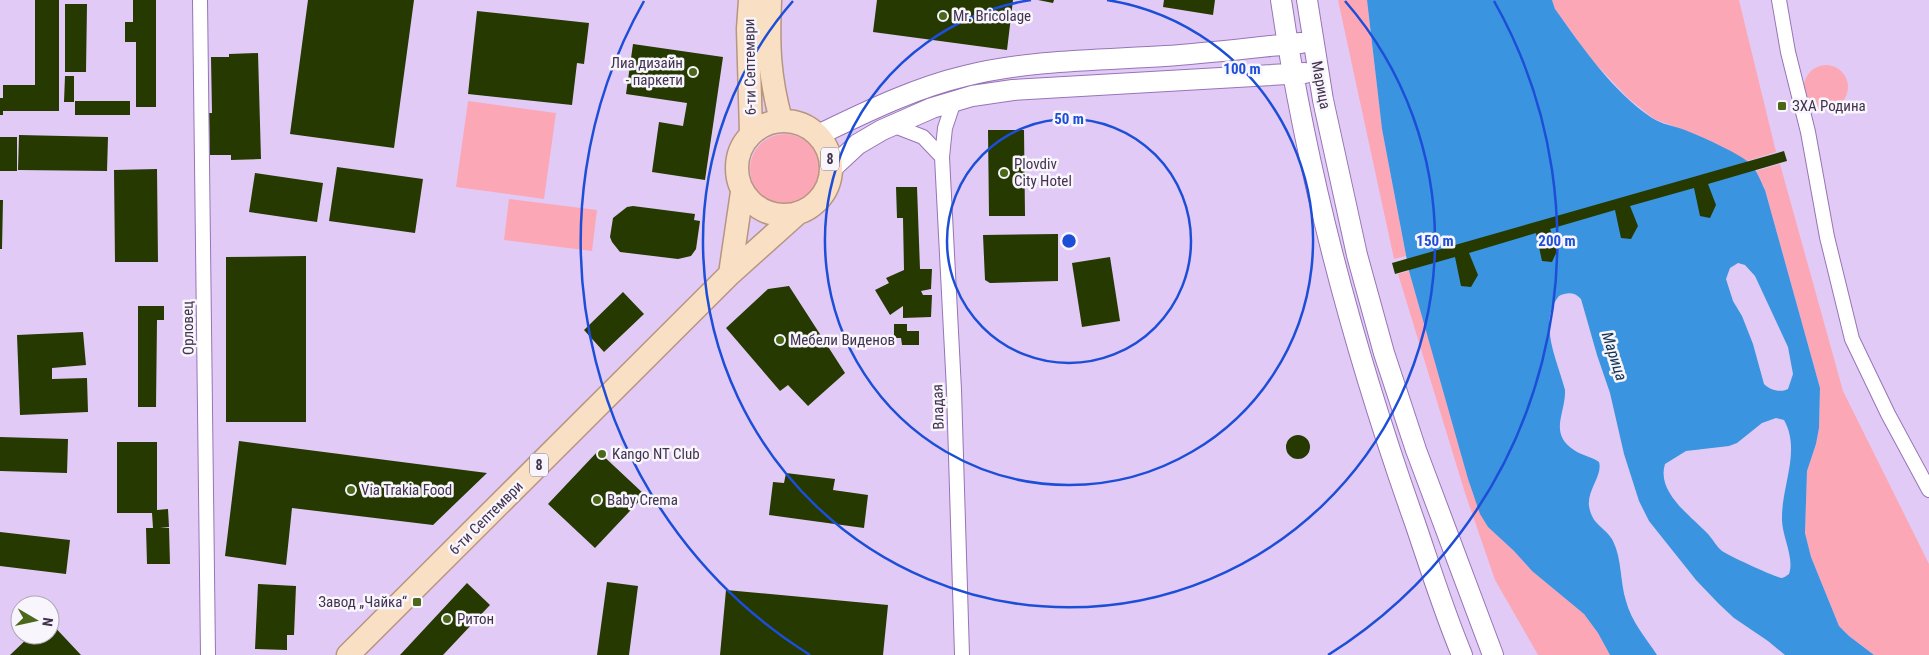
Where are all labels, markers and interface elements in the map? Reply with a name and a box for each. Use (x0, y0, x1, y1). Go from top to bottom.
place label: Mr. Bricolage (953, 7, 1031, 25)
marker: Mr. Bricolage (937, 10, 949, 22)
street label: 6-ти Септември (740, 18, 760, 116)
place label: Лиа дизайн - паркети (611, 54, 683, 89)
street label: Марица (1308, 59, 1334, 111)
text: 100 m (1223, 60, 1261, 78)
marker: Лиа дизайн - паркети (687, 66, 699, 78)
place label: ЗХА Родина (1792, 97, 1866, 115)
marker: ЗХА Родина (1776, 100, 1788, 112)
text: 50 m (1054, 110, 1084, 128)
road number: 8 (821, 148, 839, 170)
place label: Plovdiv City Hotel (1014, 155, 1072, 190)
marker: Plovdiv City Hotel (998, 167, 1010, 179)
centre of rings (1060, 232, 1078, 250)
text: 150 m (1416, 232, 1454, 250)
text: 200 m (1538, 232, 1576, 250)
street label: Орловец (179, 301, 197, 355)
water label: Марица (1598, 329, 1631, 383)
place label: Мебели Виденов (790, 331, 895, 349)
marker: Мебели Виденов (774, 334, 786, 346)
street label: Владая (928, 384, 948, 430)
place label: Kango NT Club (612, 445, 700, 463)
marker: Kango NT Club (596, 448, 608, 460)
road number: 8 (530, 454, 548, 476)
street label: 6-ти Септември (445, 477, 527, 559)
place label: Via Trakia Food (361, 481, 452, 499)
marker: Via Trakia Food (345, 484, 357, 496)
place label: Baby Crema (607, 491, 678, 509)
marker: Baby Crema (591, 494, 603, 506)
place label: Завод „Чайка“ (318, 593, 407, 611)
north arrow (10, 595, 60, 645)
marker: Завод „Чайка“ (411, 596, 423, 608)
place label: Ритон (457, 610, 494, 628)
marker: Ритон (441, 613, 453, 625)
text: N (39, 617, 56, 628)

